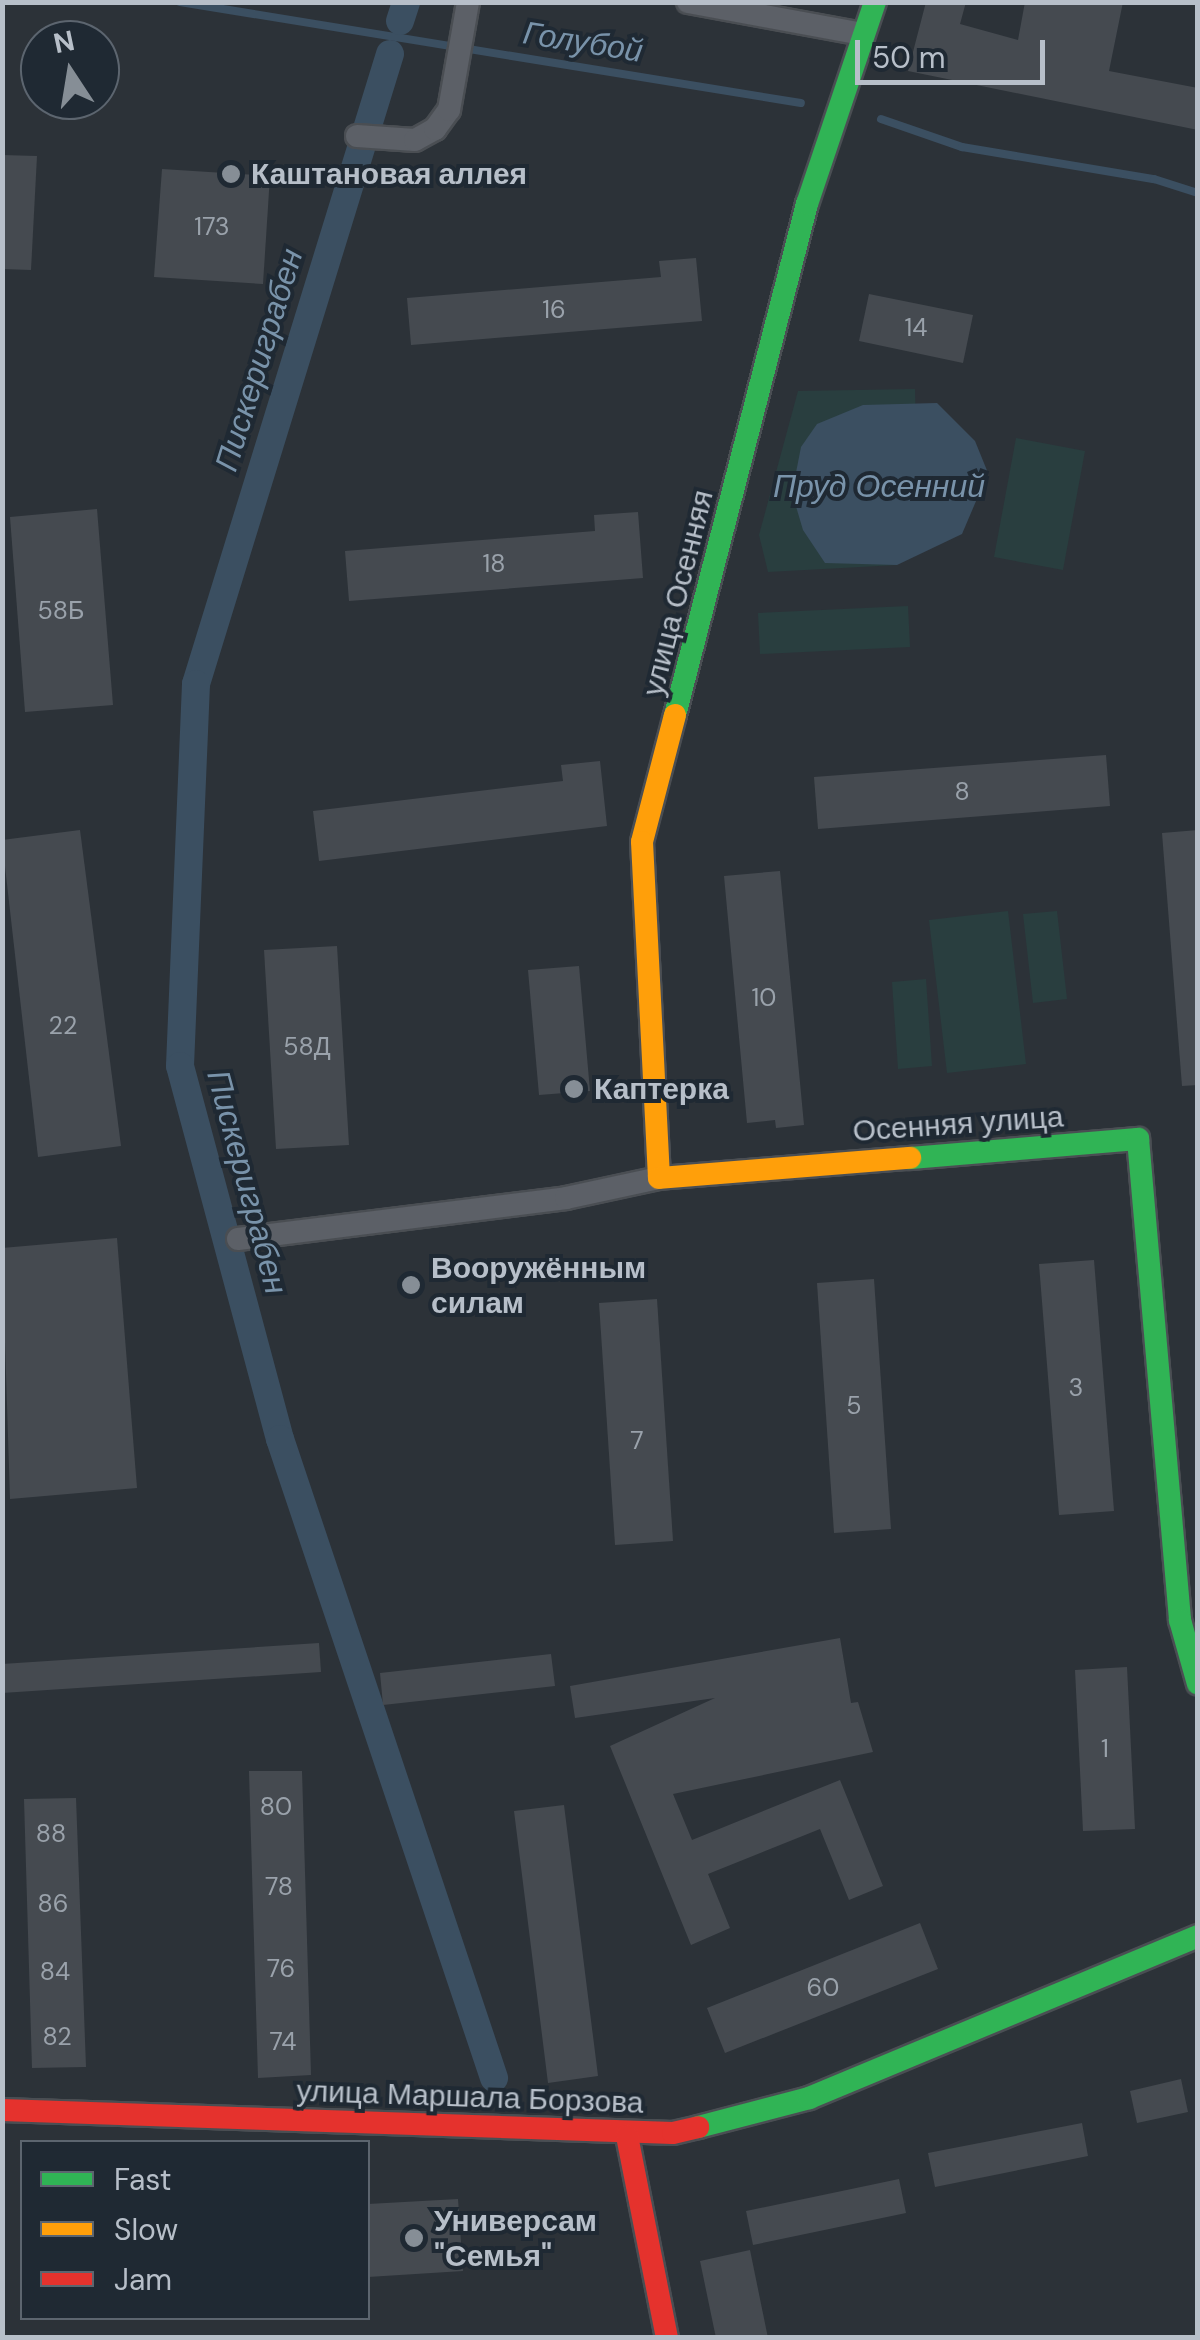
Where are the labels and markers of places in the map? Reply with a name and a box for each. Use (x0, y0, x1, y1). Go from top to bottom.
place label: Каштановая аллея (251, 156, 527, 192)
marker: Каштановая аллея (220, 163, 242, 185)
place label: Каптерка (594, 1071, 729, 1107)
marker: Каптерка (563, 1078, 585, 1100)
place label: Вооружённым силам (431, 1250, 646, 1320)
marker: Вооружённым силам (400, 1274, 422, 1296)
place label: Универсам "Семья" (434, 2203, 597, 2274)
marker: Универсам "Семья" (403, 2227, 425, 2249)

